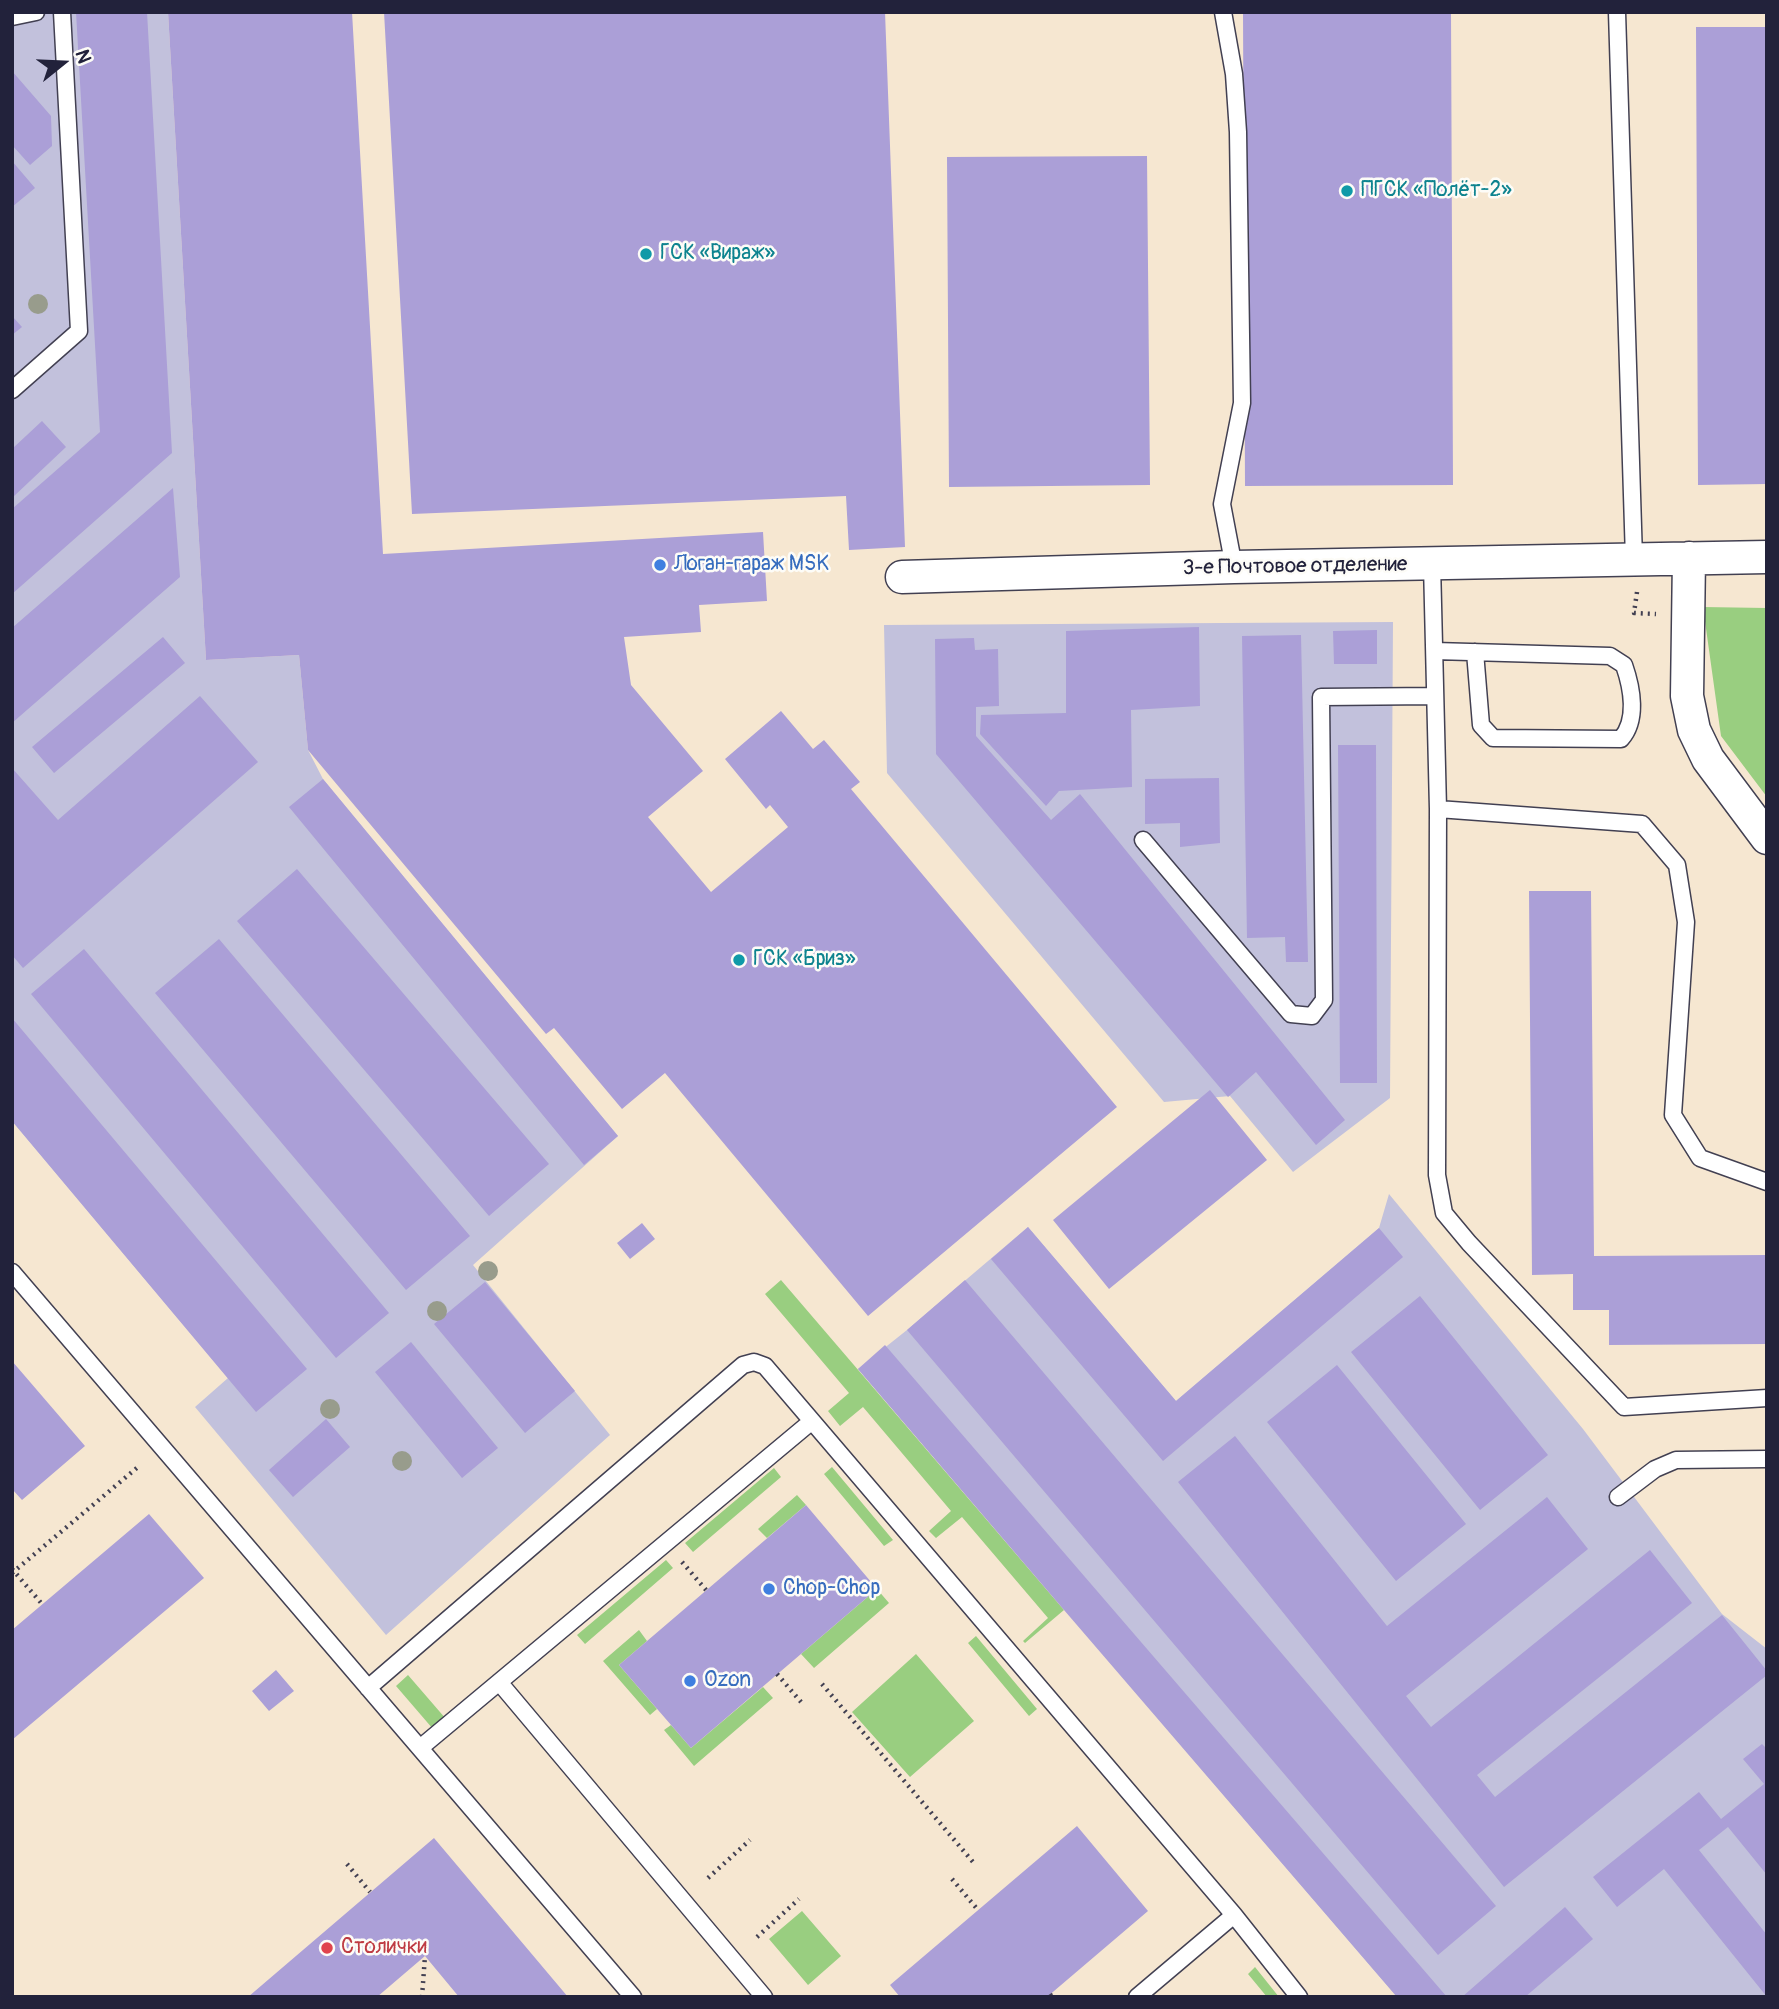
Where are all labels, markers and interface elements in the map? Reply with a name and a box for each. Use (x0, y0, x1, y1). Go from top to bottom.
north arrow (28, 28, 98, 98)
text: N (70, 47, 96, 66)
place label: ПГСК «Полёт-2» (1361, 178, 1512, 204)
marker: ПГСК «Полёт-2» (1339, 183, 1355, 199)
place label: ГСК «Вираж» (660, 241, 775, 267)
marker: ГСК «Вираж» (638, 246, 654, 262)
place label: Логан-гараж MSK (674, 552, 829, 578)
street label: 3-е Почтовое отделение (1182, 552, 1408, 582)
marker: Логан-гараж MSK (652, 557, 668, 573)
place label: ГСК «Бриз» (753, 947, 856, 973)
marker: ГСК «Бриз» (731, 952, 747, 968)
place label: Chop-Chop (783, 1576, 880, 1602)
marker: Chop-Chop (761, 1581, 777, 1597)
place label: Ozon (704, 1668, 751, 1694)
marker: Ozon (682, 1673, 698, 1689)
place label: Столички (341, 1935, 427, 1961)
marker: Столички (319, 1940, 335, 1956)

